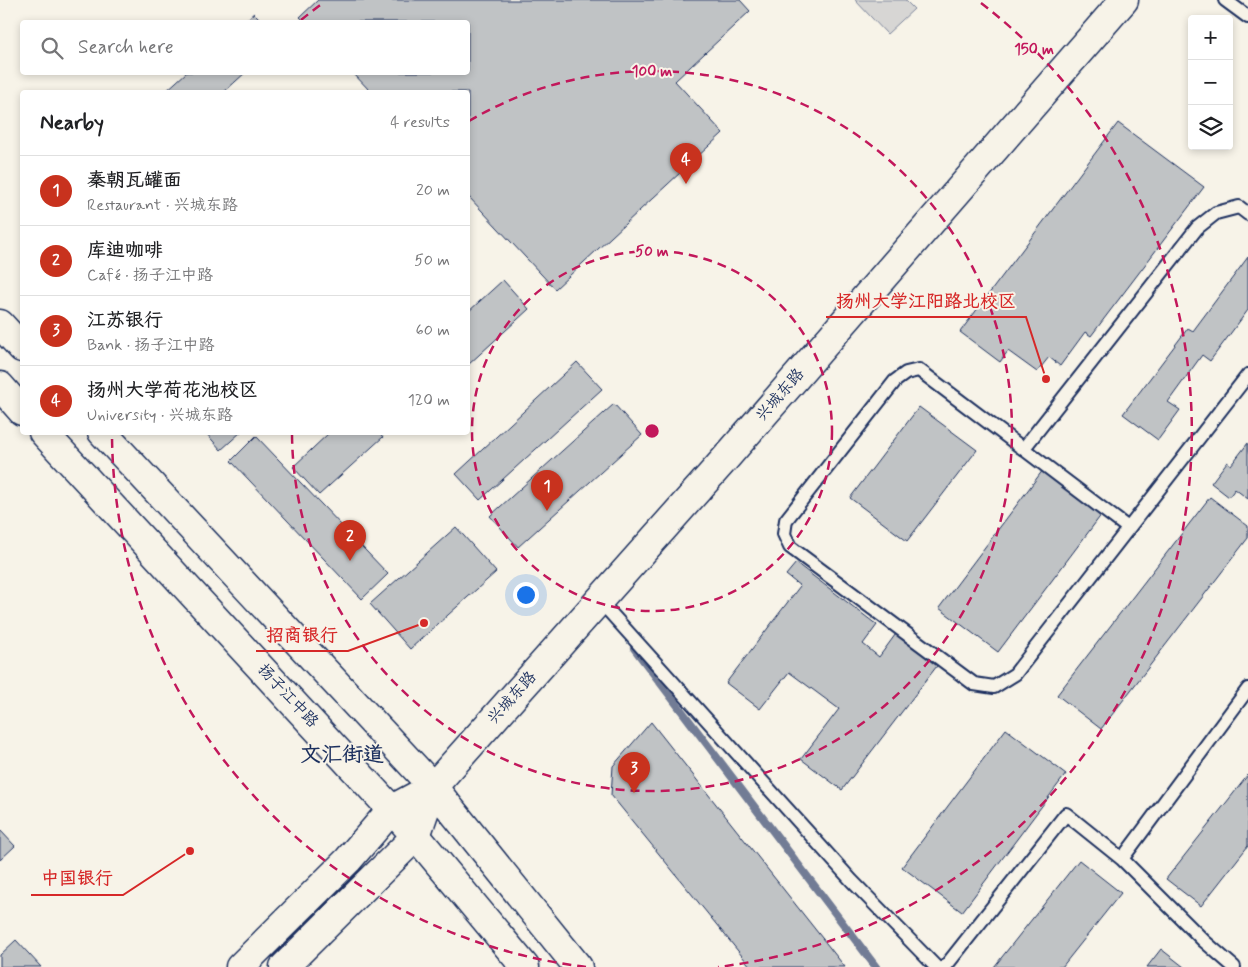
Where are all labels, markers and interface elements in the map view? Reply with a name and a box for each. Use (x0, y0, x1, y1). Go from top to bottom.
map controls (1188, 15, 1233, 150)
button: + (1188, 15, 1233, 60)
search box (20, 20, 470, 75)
icon: search (38, 34, 66, 62)
text: Search here (78, 35, 174, 60)
text: 150 m (1014, 40, 1054, 60)
button: − (1188, 60, 1233, 105)
text: 100 m (632, 62, 672, 82)
button: layers (1188, 105, 1233, 150)
text: Nearby (40, 109, 104, 137)
text: 4 results (390, 112, 450, 133)
pin: 4 (670, 143, 702, 184)
text: 秦朝瓦罐面 (87, 168, 182, 193)
text: 1 (52, 180, 60, 201)
text: 20 m (416, 180, 450, 201)
text: Restaurant · 兴城东路 (87, 195, 238, 216)
text: 库迪咖啡 (87, 238, 163, 263)
text: 50 m (635, 242, 669, 262)
text: 2 (52, 250, 60, 271)
text: 50 m (414, 250, 450, 271)
text: Café · 扬子江中路 (87, 265, 213, 286)
callout: 扬州大学江阳路北校区 (826, 284, 1026, 317)
text: 扬州大学江阳路北校区 (836, 290, 1016, 314)
text: 江苏银行 (87, 308, 163, 333)
text: 3 (52, 320, 60, 341)
text: 60 m (416, 320, 450, 341)
text: Bank · 扬子江中路 (87, 335, 215, 356)
street label: 兴城东路 (751, 364, 809, 426)
text: 扬州大学荷花池校区 (87, 378, 258, 403)
text: 4 (51, 390, 61, 411)
text: 120 m (408, 390, 450, 411)
text: University · 兴城东路 (87, 405, 233, 426)
centre of rings (643, 422, 661, 440)
pin: 1 (531, 470, 563, 511)
pin: 2 (334, 520, 366, 561)
your location (513, 582, 539, 608)
callout: 招商银行 (256, 618, 348, 651)
text: 招商银行 (266, 624, 338, 648)
street label: 扬子江中路 (253, 660, 323, 732)
street label: 兴城东路 (483, 667, 541, 729)
district label: 文汇街道 (300, 741, 384, 769)
pin: 3 (618, 752, 650, 793)
callout: 中国银行 (31, 862, 123, 895)
text: 中国银行 (41, 867, 113, 891)

